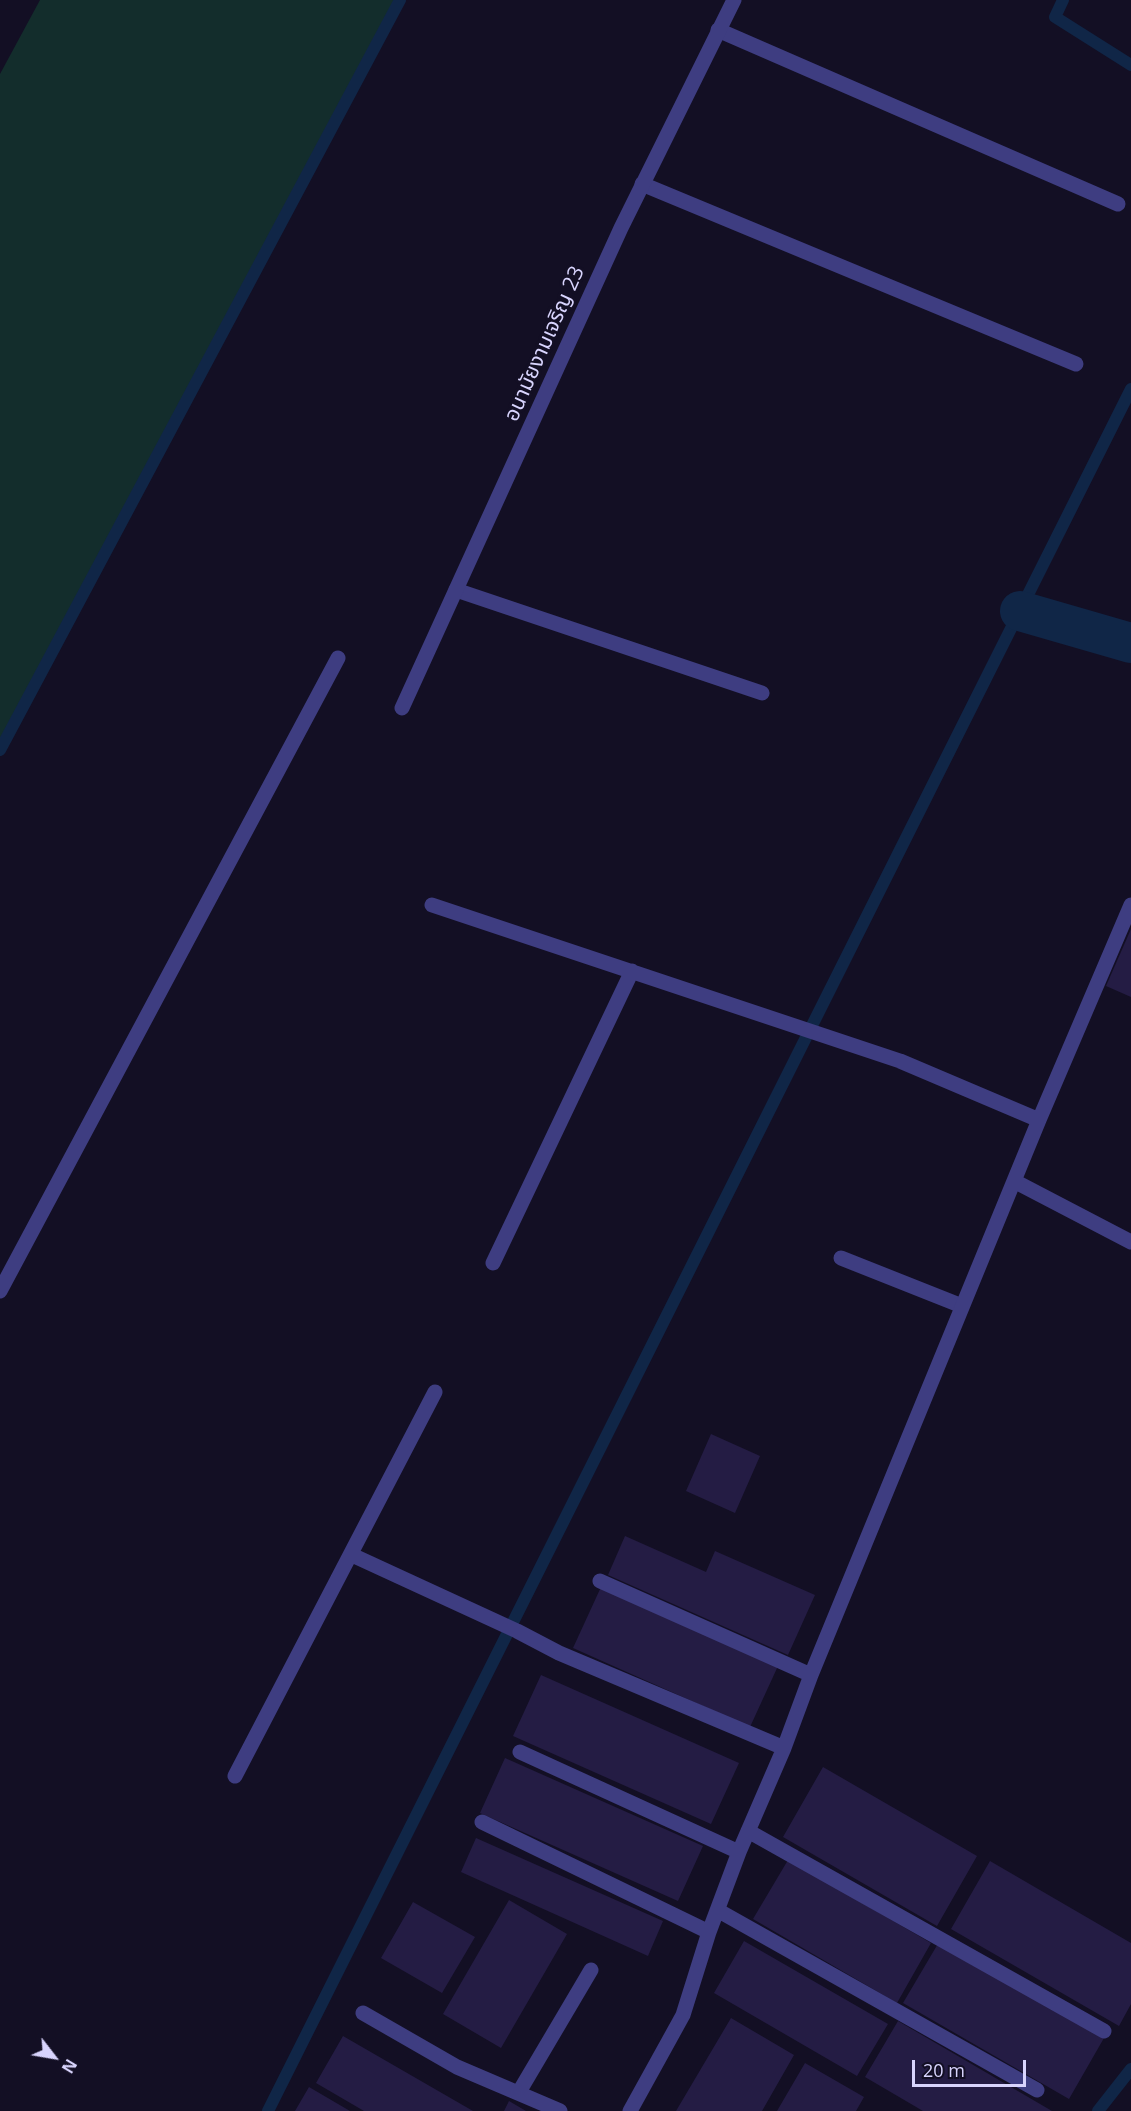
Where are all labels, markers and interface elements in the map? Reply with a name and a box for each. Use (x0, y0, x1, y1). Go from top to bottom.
street label: อนามัยงามเจริญ 23 (500, 263, 590, 425)
north arrow (24, 2027, 84, 2087)
scale bar (915, 2048, 1029, 2086)
text: N (57, 2055, 82, 2078)
text: 20 m (923, 2058, 965, 2082)

